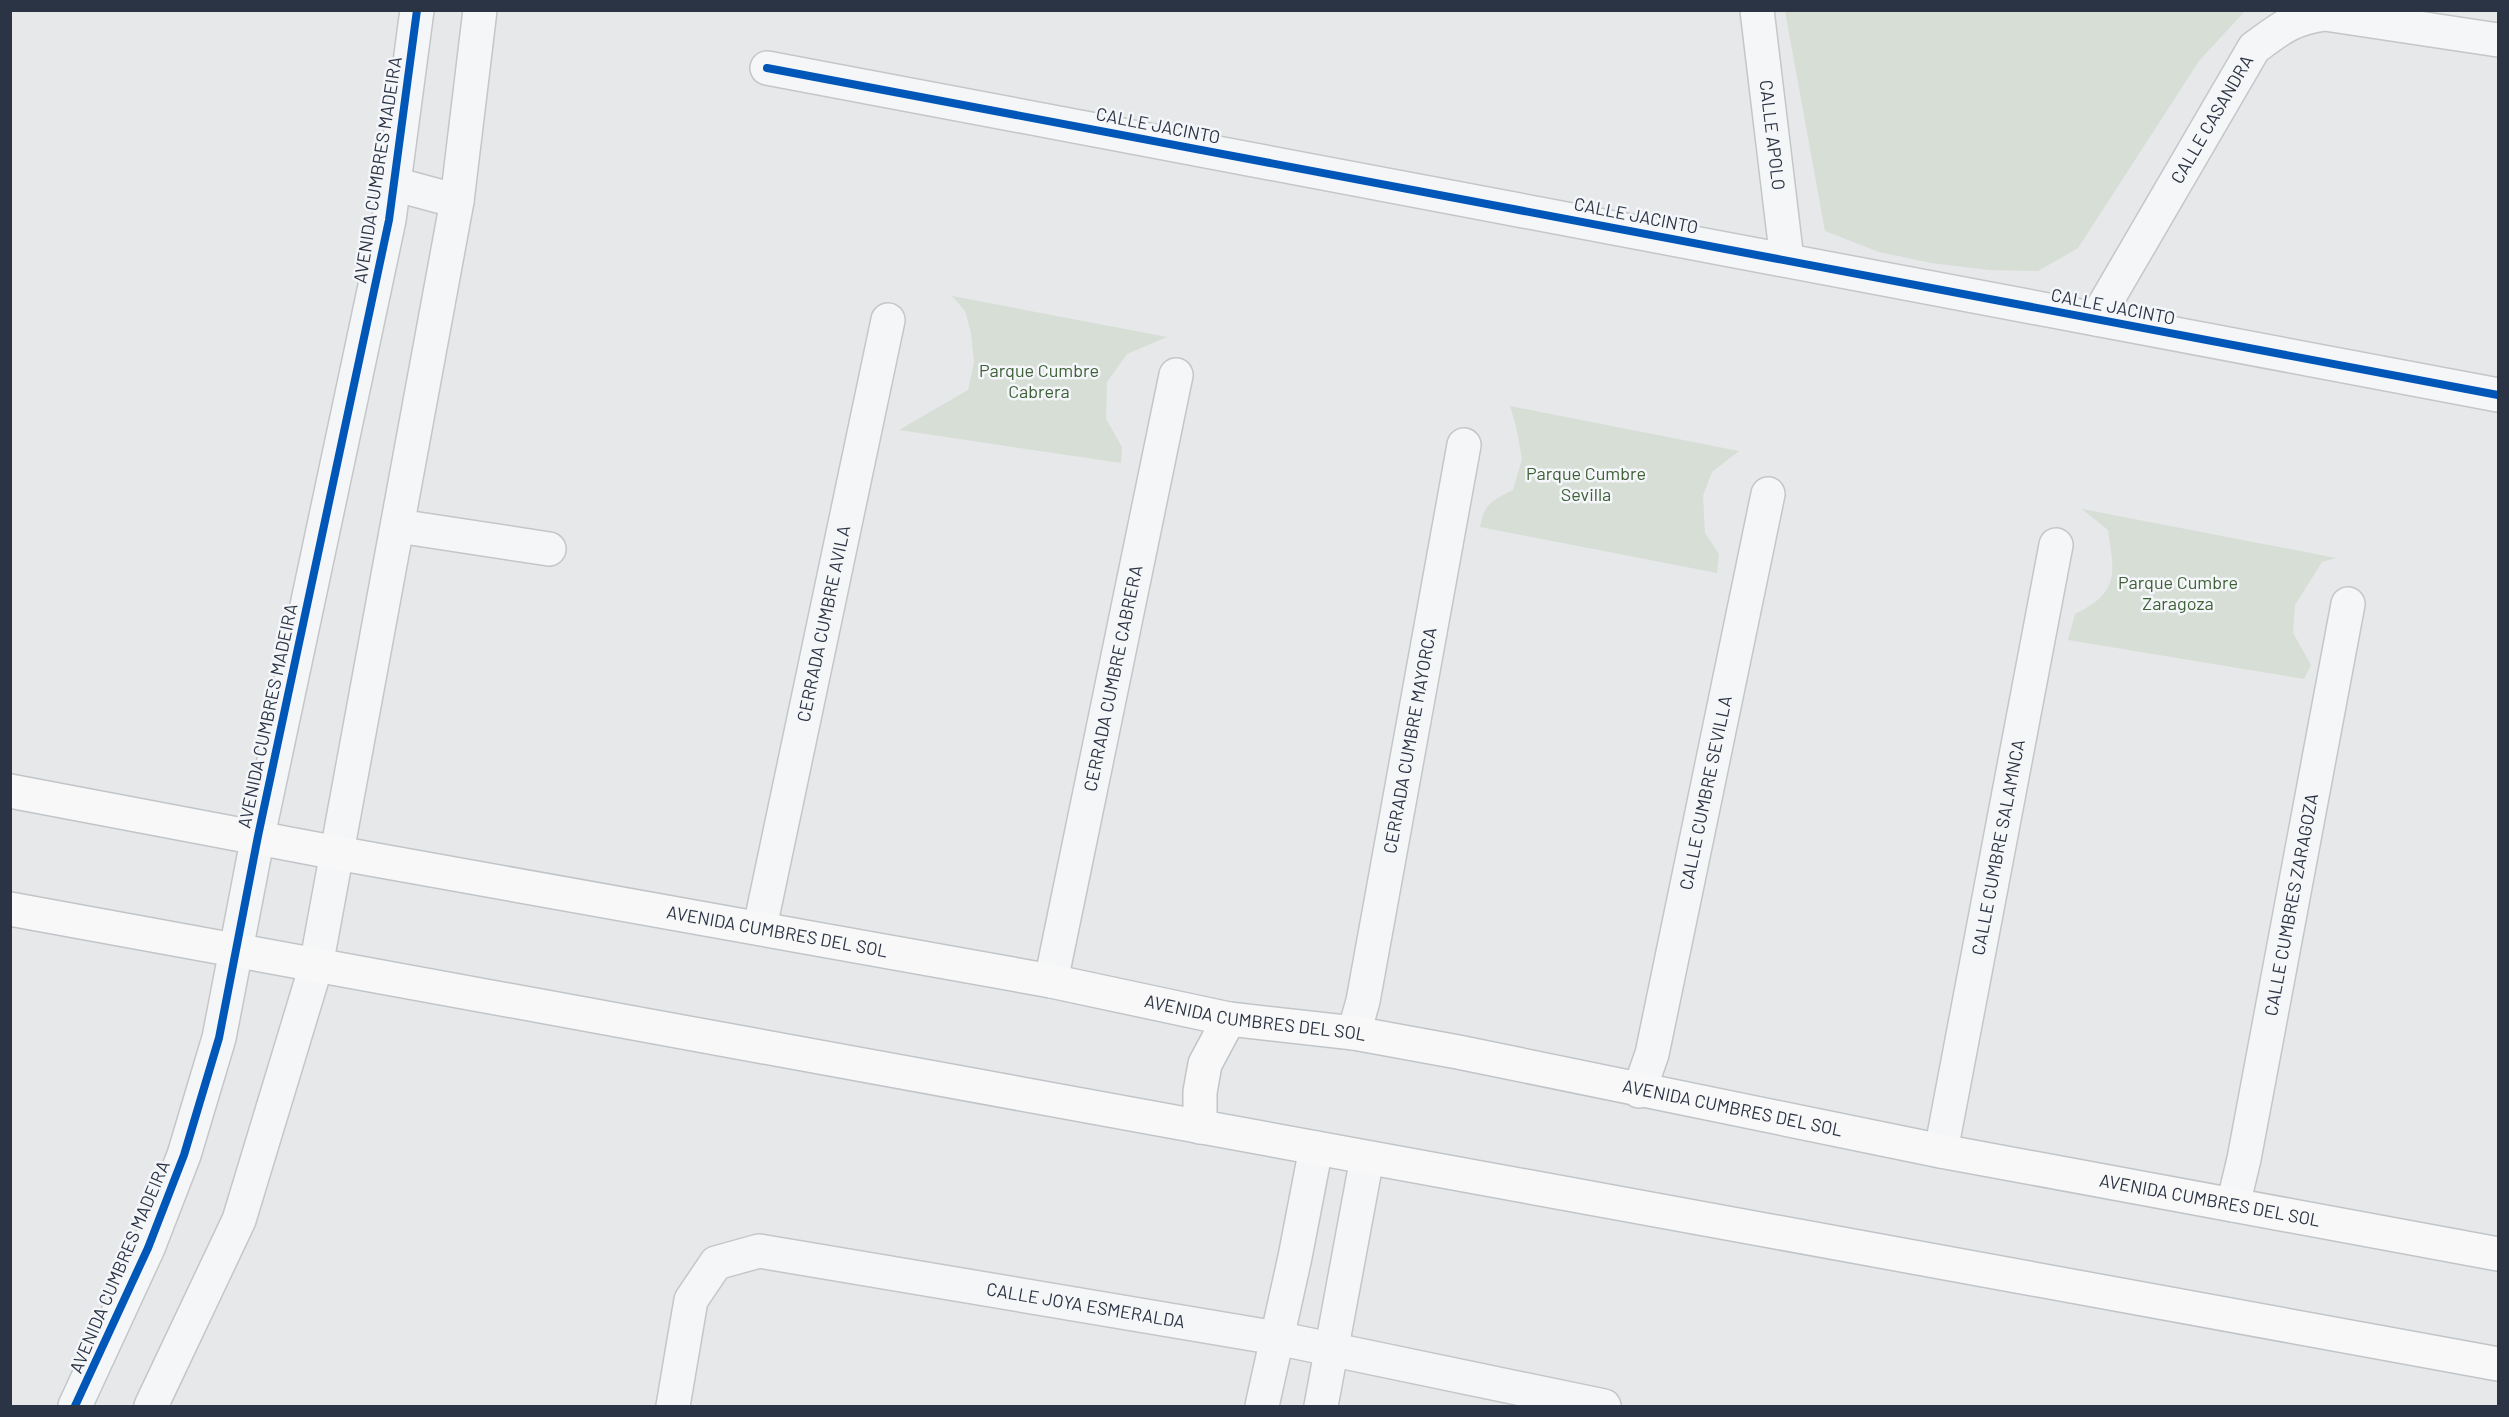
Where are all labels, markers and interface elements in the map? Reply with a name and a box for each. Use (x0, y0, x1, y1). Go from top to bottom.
street label: CALLE CASANDRA (2165, 51, 2258, 187)
street label: AVENIDA CUMBRES MADEIRA (348, 55, 406, 285)
street label: CALLE APOLO (1755, 79, 1791, 191)
street label: CALLE JACINTO (1094, 102, 1222, 148)
street label: CALLE JACINTO (1572, 192, 1700, 238)
street label: CALLE JACINTO (2049, 283, 2177, 329)
park label: Parque Cumbre Cabrera (979, 359, 1099, 402)
park label: Parque Cumbre Sevilla (1526, 462, 1646, 505)
street label: CERRADA CUMBRE AVILA (792, 523, 854, 724)
street label: CERRADA CUMBRE CABRERA (1078, 563, 1147, 793)
park label: Parque Cumbre Zaragoza (2118, 571, 2238, 614)
street label: AVENIDA CUMBRES MADEIRA (232, 601, 302, 830)
street label: CERRADA CUMBRE MAYORCA (1378, 625, 1441, 855)
street label: CALLE CUMBRE SEVILLA (1674, 693, 1736, 892)
street label: CALLE CUMBRE SALAMNCA (1966, 737, 2029, 957)
street label: CALLE CUMBRES ZARAGOZA (2259, 791, 2322, 1018)
street label: AVENIDA CUMBRES DEL SOL (665, 900, 890, 962)
street label: AVENIDA CUMBRES DEL SOL (1143, 989, 1368, 1045)
street label: AVENIDA CUMBRES DEL SOL (1621, 1074, 1845, 1141)
street label: AVENIDA CUMBRES MADEIRA (64, 1157, 174, 1376)
street label: AVENIDA CUMBRES DEL SOL (2098, 1169, 2322, 1231)
street label: CALLE JOYA ESMERALDA (985, 1277, 1187, 1332)

